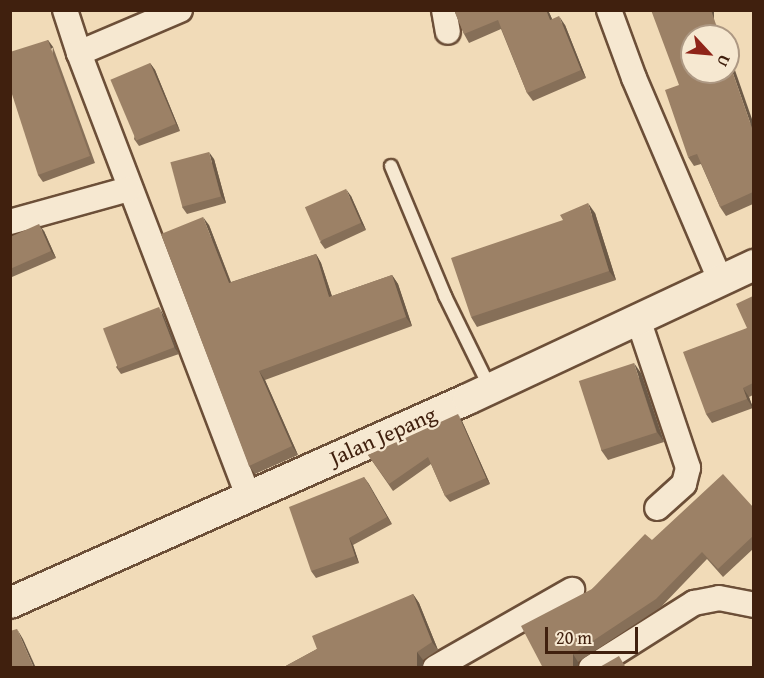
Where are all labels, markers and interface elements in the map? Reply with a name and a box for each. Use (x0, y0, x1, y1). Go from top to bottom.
north arrow (680, 24, 740, 84)
text: U (711, 51, 738, 71)
street label: Jalan Jepang (326, 401, 440, 471)
scale bar (548, 615, 641, 653)
text: 20 m (556, 624, 592, 651)

